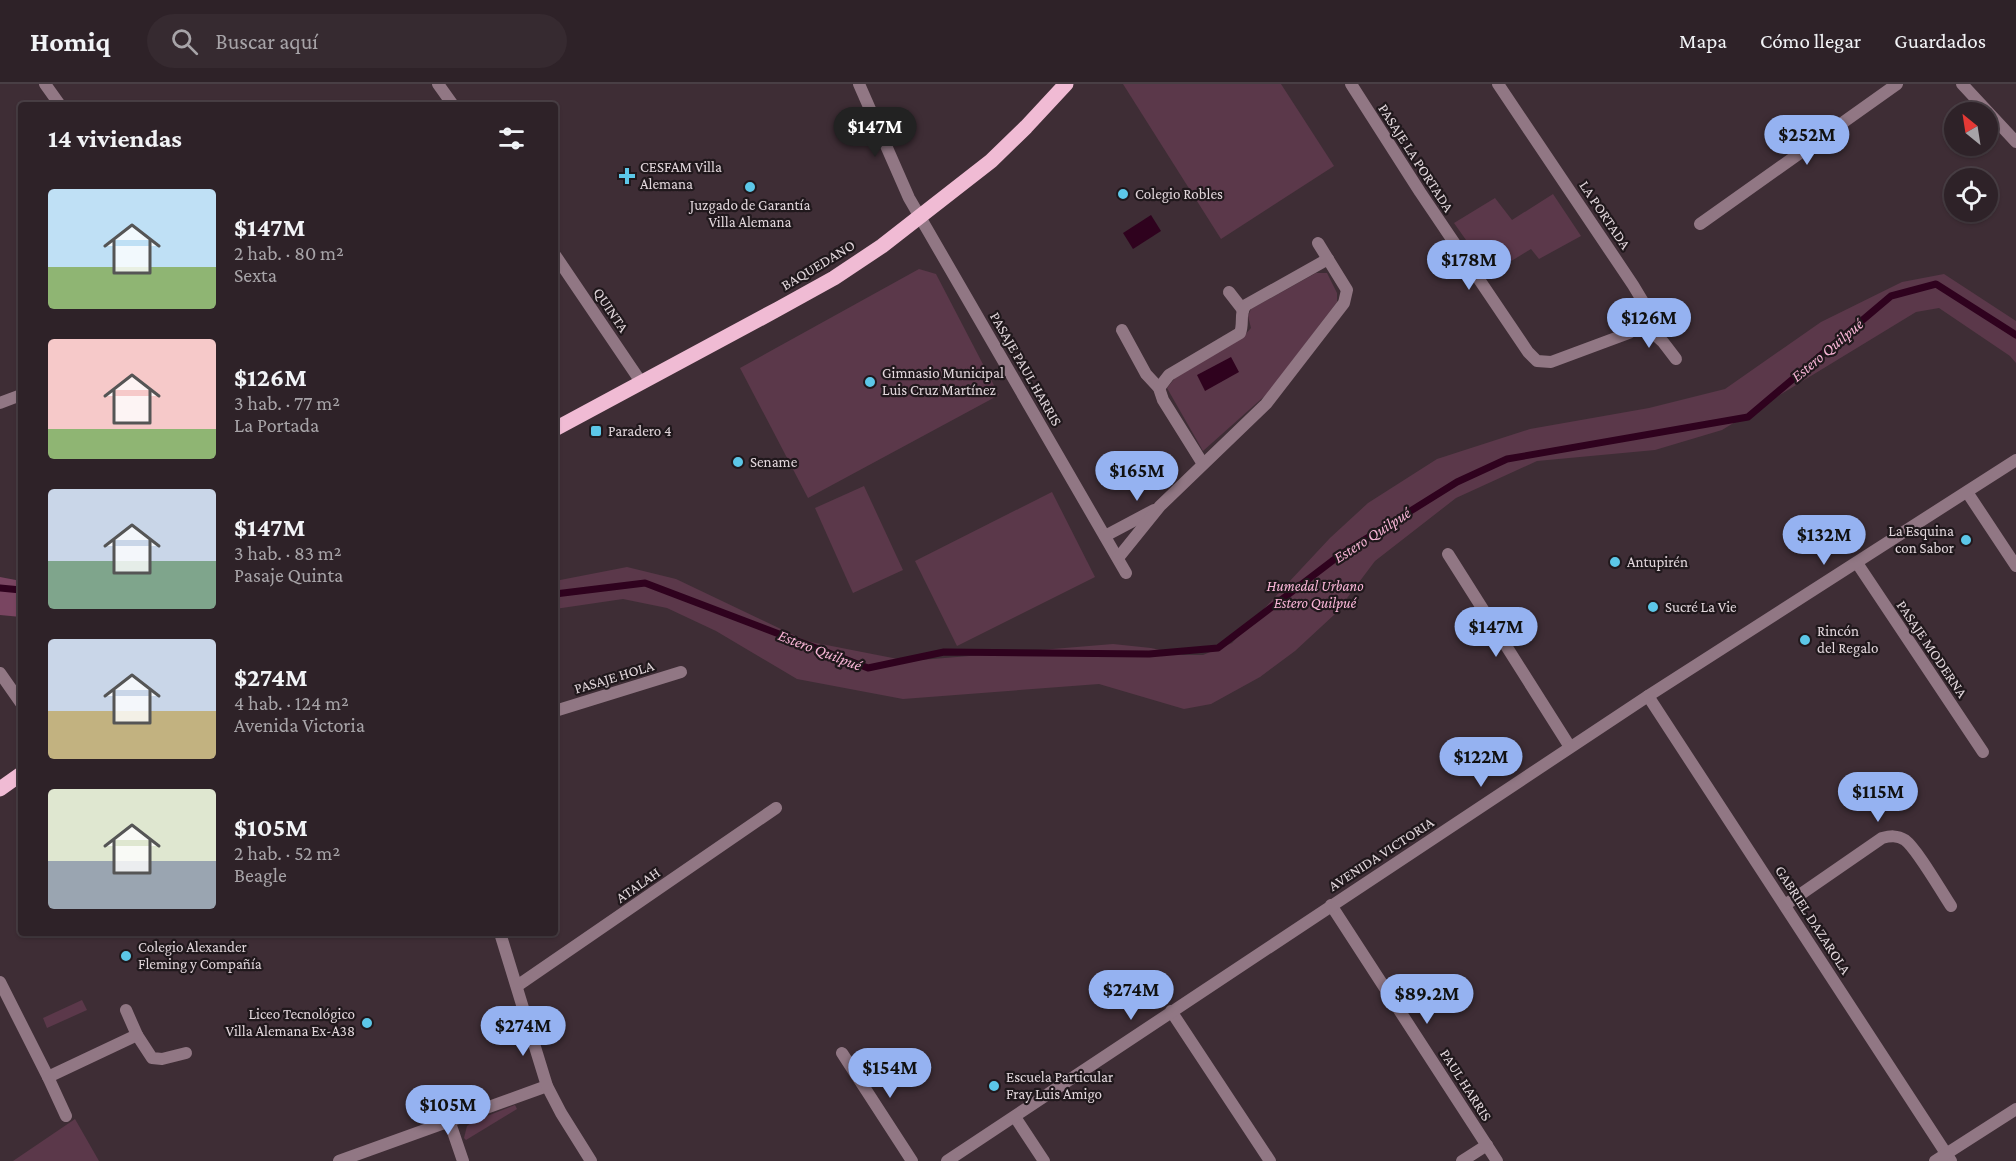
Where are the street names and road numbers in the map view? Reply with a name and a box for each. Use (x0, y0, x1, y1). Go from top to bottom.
street label: PASAJE LA PORTADA (1374, 101, 1457, 216)
street label: LA PORTADA (1576, 178, 1634, 253)
street label: BAQUEDANO (778, 237, 858, 293)
street label: QUINTA (590, 285, 632, 336)
street label: PASAJE PAUL HARRIS (986, 309, 1065, 429)
street label: PASAJE MODERNA (1893, 597, 1971, 702)
street label: PASAJE HOLA (572, 657, 656, 698)
street label: AVENIDA VICTORIA (1325, 814, 1437, 894)
street label: GABRIEL DAZAROLA (1772, 863, 1854, 978)
street label: ATALAH (613, 864, 663, 906)
street label: PAUL HARRIS (1437, 1046, 1495, 1124)

